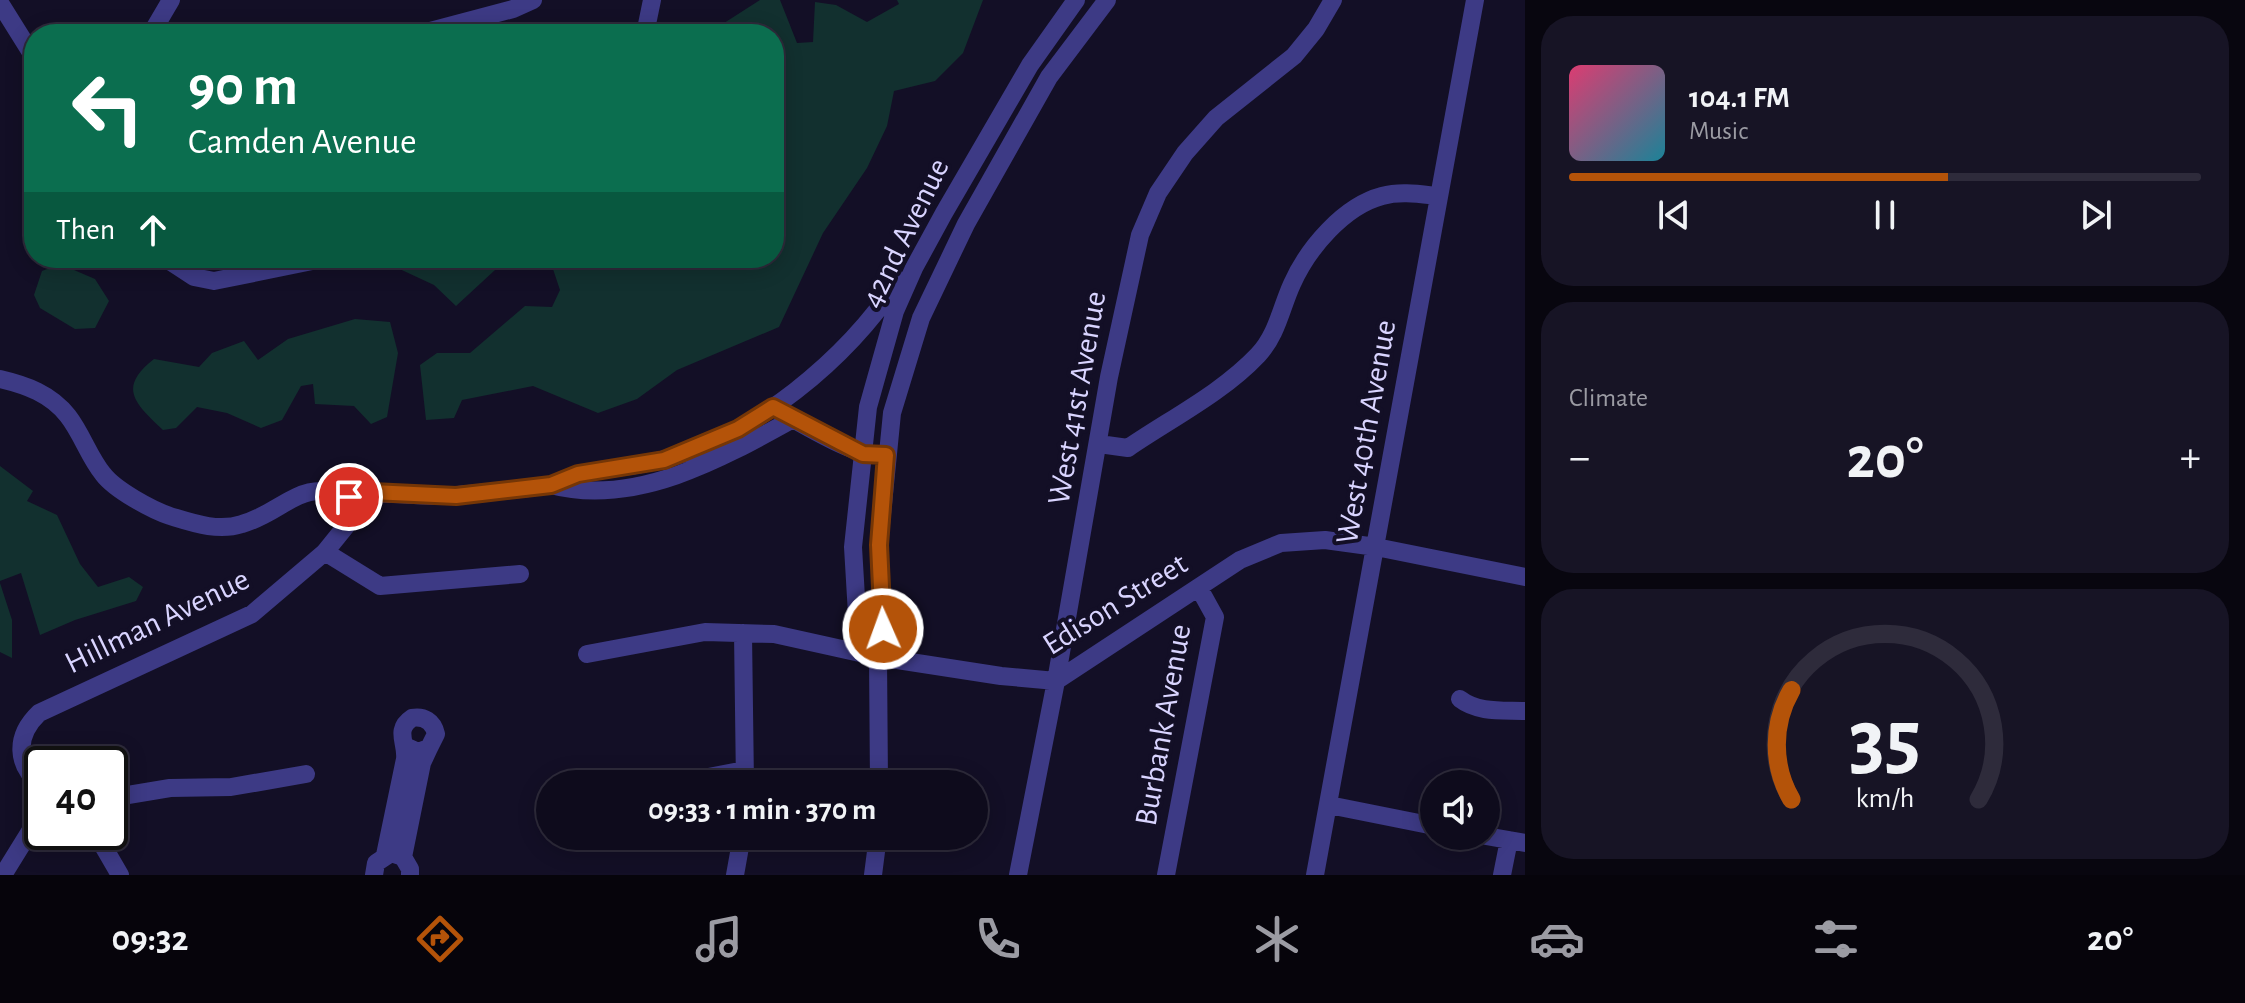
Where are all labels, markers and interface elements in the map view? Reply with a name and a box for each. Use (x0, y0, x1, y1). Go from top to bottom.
icon: left (56, 56, 160, 160)
text: 90 m (188, 59, 298, 115)
text: 104.1 FM (1689, 83, 1790, 113)
text: Music (1689, 118, 1748, 144)
text: Camden Avenue (188, 124, 417, 160)
street label: 42nd Avenue (855, 153, 955, 313)
icon: previous (1652, 193, 1696, 237)
icon: pause (1863, 193, 1907, 237)
icon: next (2074, 193, 2118, 237)
icon: ahead (131, 208, 175, 252)
text: Then (56, 215, 115, 245)
street label: West 41st Avenue (1042, 289, 1112, 507)
street label: West 40th Avenue (1331, 317, 1401, 547)
text: Climate (1569, 385, 1648, 411)
text: 20° (1846, 429, 1924, 489)
text: − (1569, 436, 1590, 480)
text: + (2180, 436, 2201, 480)
pin (315, 463, 383, 531)
icon: arrive (327, 475, 371, 519)
street label: Edison Street (1037, 547, 1193, 661)
street label: Hillman Avenue (60, 563, 254, 679)
position arrow (841, 587, 925, 671)
street label: Burbank Avenue (1130, 622, 1196, 828)
text: 35 (1849, 698, 1921, 782)
speed limit sign: 40 (24, 746, 128, 850)
map controls (1420, 770, 1500, 850)
button: sound (1420, 770, 1500, 850)
text: km/h (1856, 784, 1914, 813)
text: 09:33 · 1 min · 370 m (648, 795, 876, 825)
icon: directions (412, 911, 468, 967)
icon: music (691, 911, 747, 967)
icon: phone (970, 911, 1026, 967)
icon: climate (1249, 911, 1305, 967)
icon: car (1529, 911, 1585, 967)
icon: filters (1808, 911, 1864, 967)
text: 09:32 (112, 921, 188, 957)
text: 20° (2087, 921, 2133, 957)

